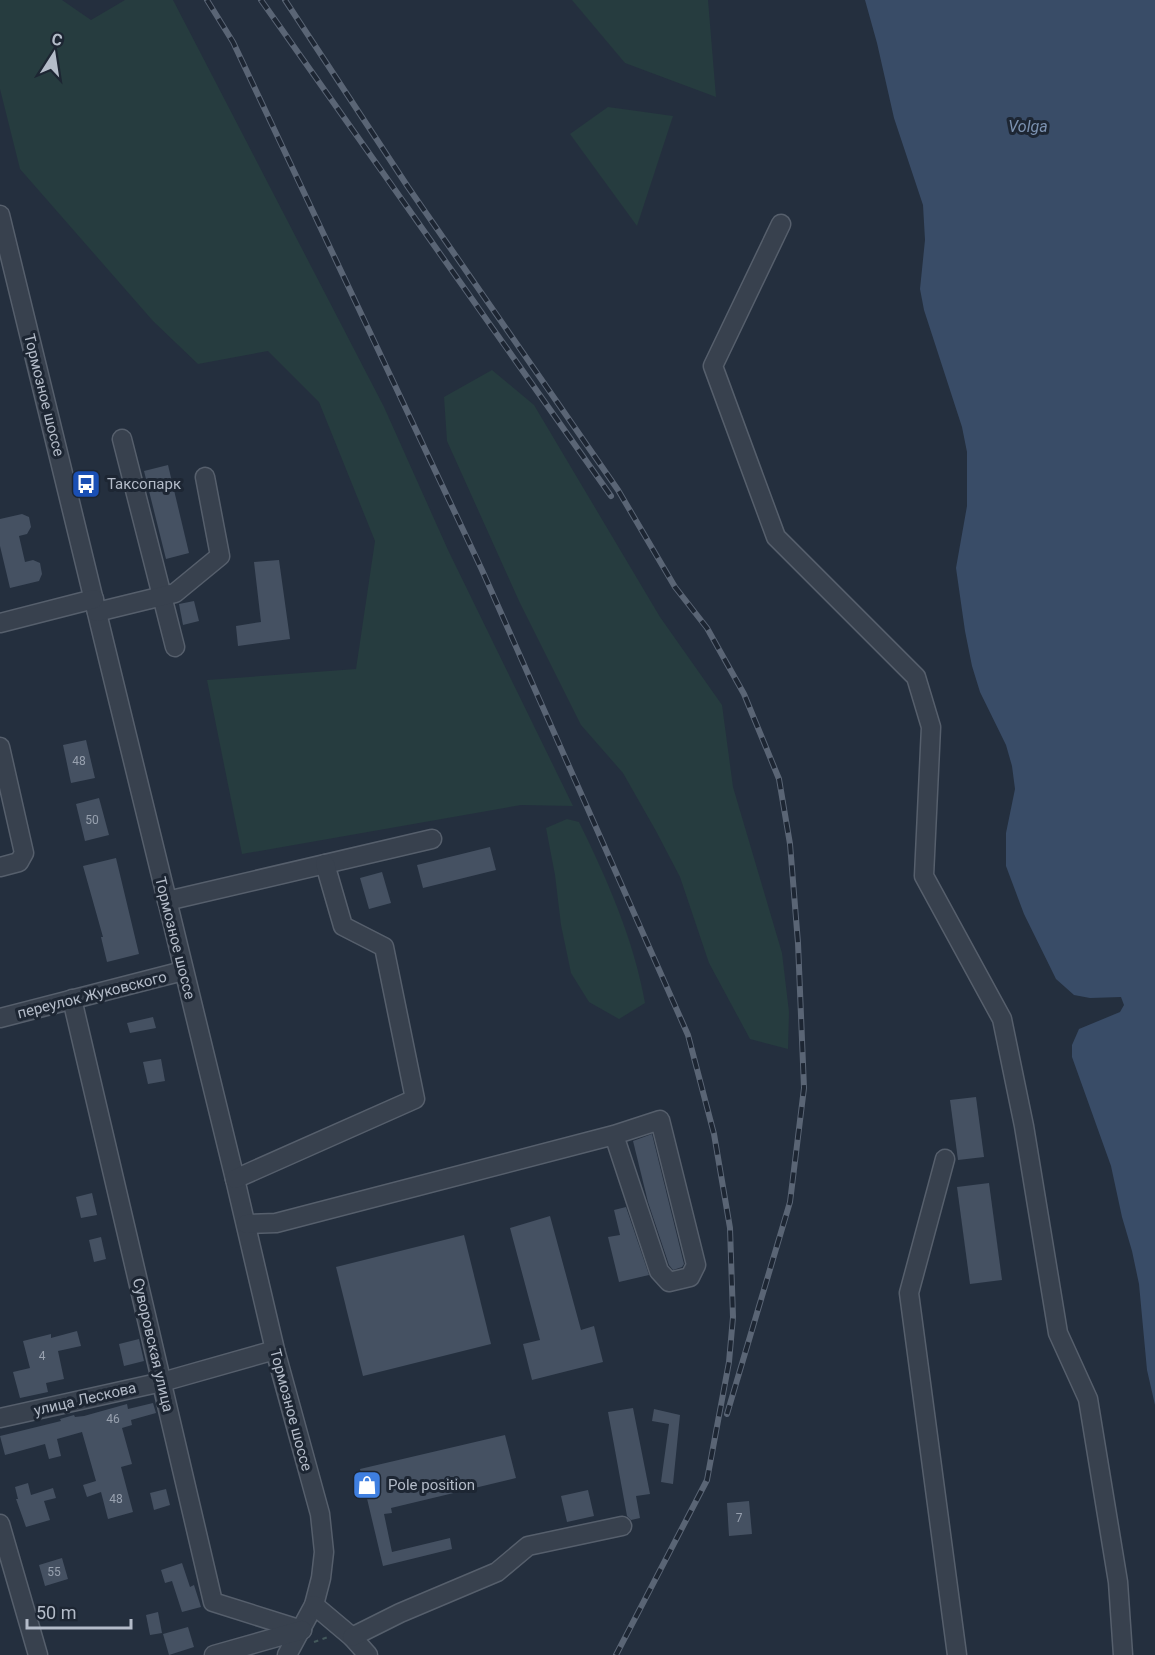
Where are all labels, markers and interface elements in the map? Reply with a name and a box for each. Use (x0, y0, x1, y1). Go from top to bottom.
north arrow (24, 24, 84, 84)
text: С (50, 29, 64, 50)
water label: Volga (1008, 117, 1048, 136)
street label: Тормозное шоссе (20, 332, 68, 458)
bus stop icon: Таксопарк (70, 468, 102, 500)
place label: Таксопарк (107, 475, 181, 493)
house number: 48 (72, 754, 86, 768)
house number: 50 (85, 813, 99, 827)
street label: Тормозное шоссе (151, 875, 199, 1001)
street label: переулок Жуковского (15, 968, 169, 1022)
street label: Суворовская улица (129, 1276, 177, 1414)
street label: Тормозное шоссе (266, 1347, 316, 1473)
house number: 4 (39, 1349, 46, 1363)
street label: улица Лескова (32, 1378, 138, 1420)
house number: 46 (106, 1412, 120, 1426)
shop icon: Pole position (351, 1469, 383, 1501)
place label: Pole position (388, 1476, 475, 1494)
house number: 48 (109, 1492, 123, 1506)
house number: 7 (736, 1511, 743, 1525)
house number: 55 (47, 1565, 61, 1579)
scale bar (27, 1592, 130, 1630)
text: 50 m (36, 1602, 76, 1623)

